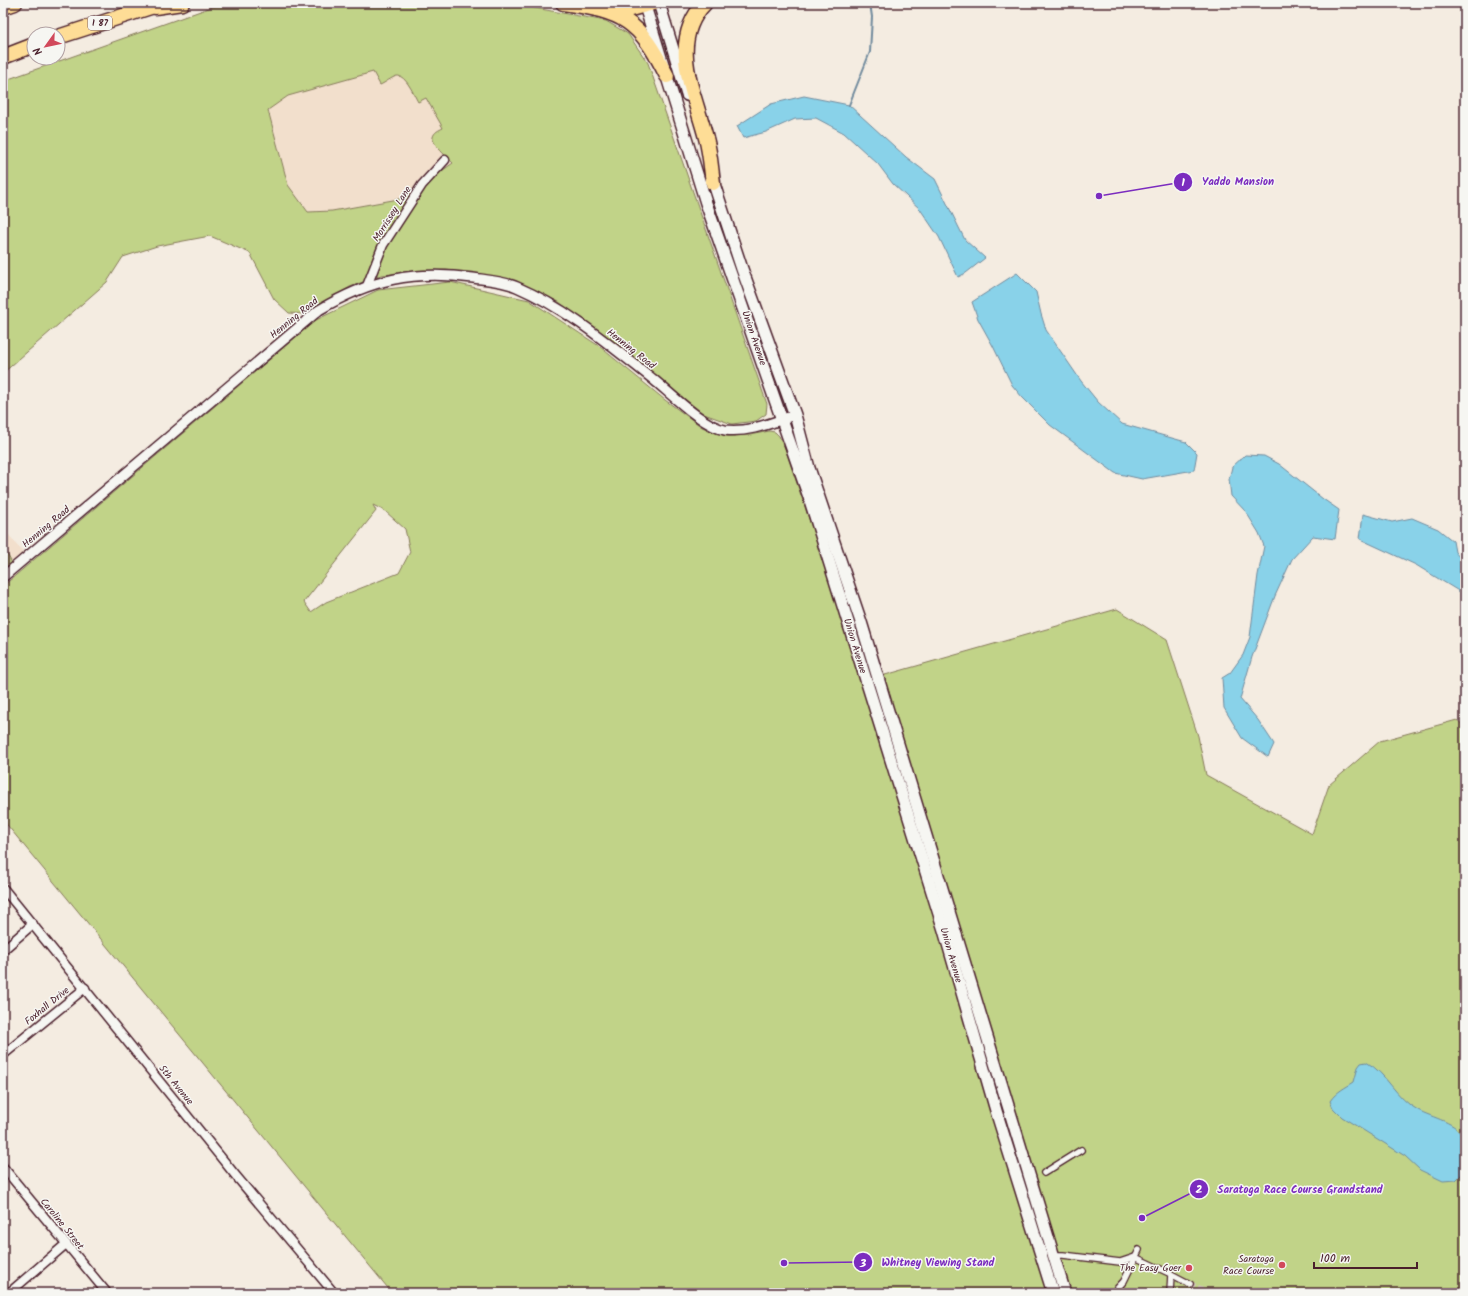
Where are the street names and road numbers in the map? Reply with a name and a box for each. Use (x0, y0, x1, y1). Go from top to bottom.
road number: I 87 (88, 16, 112, 30)
street label: Morrissey Lane (368, 183, 416, 245)
street label: Henning Road (266, 293, 323, 343)
street label: Union Avenue (737, 308, 771, 368)
street label: Henning Road (603, 325, 660, 374)
street label: Henning Road (18, 501, 74, 552)
street label: Union Avenue (839, 616, 871, 676)
street label: Union Avenue (935, 925, 967, 985)
street label: Foxhall Drive (21, 983, 73, 1029)
street label: 5th Avenue (155, 1061, 198, 1109)
street label: Caroline Street (36, 1195, 88, 1253)

